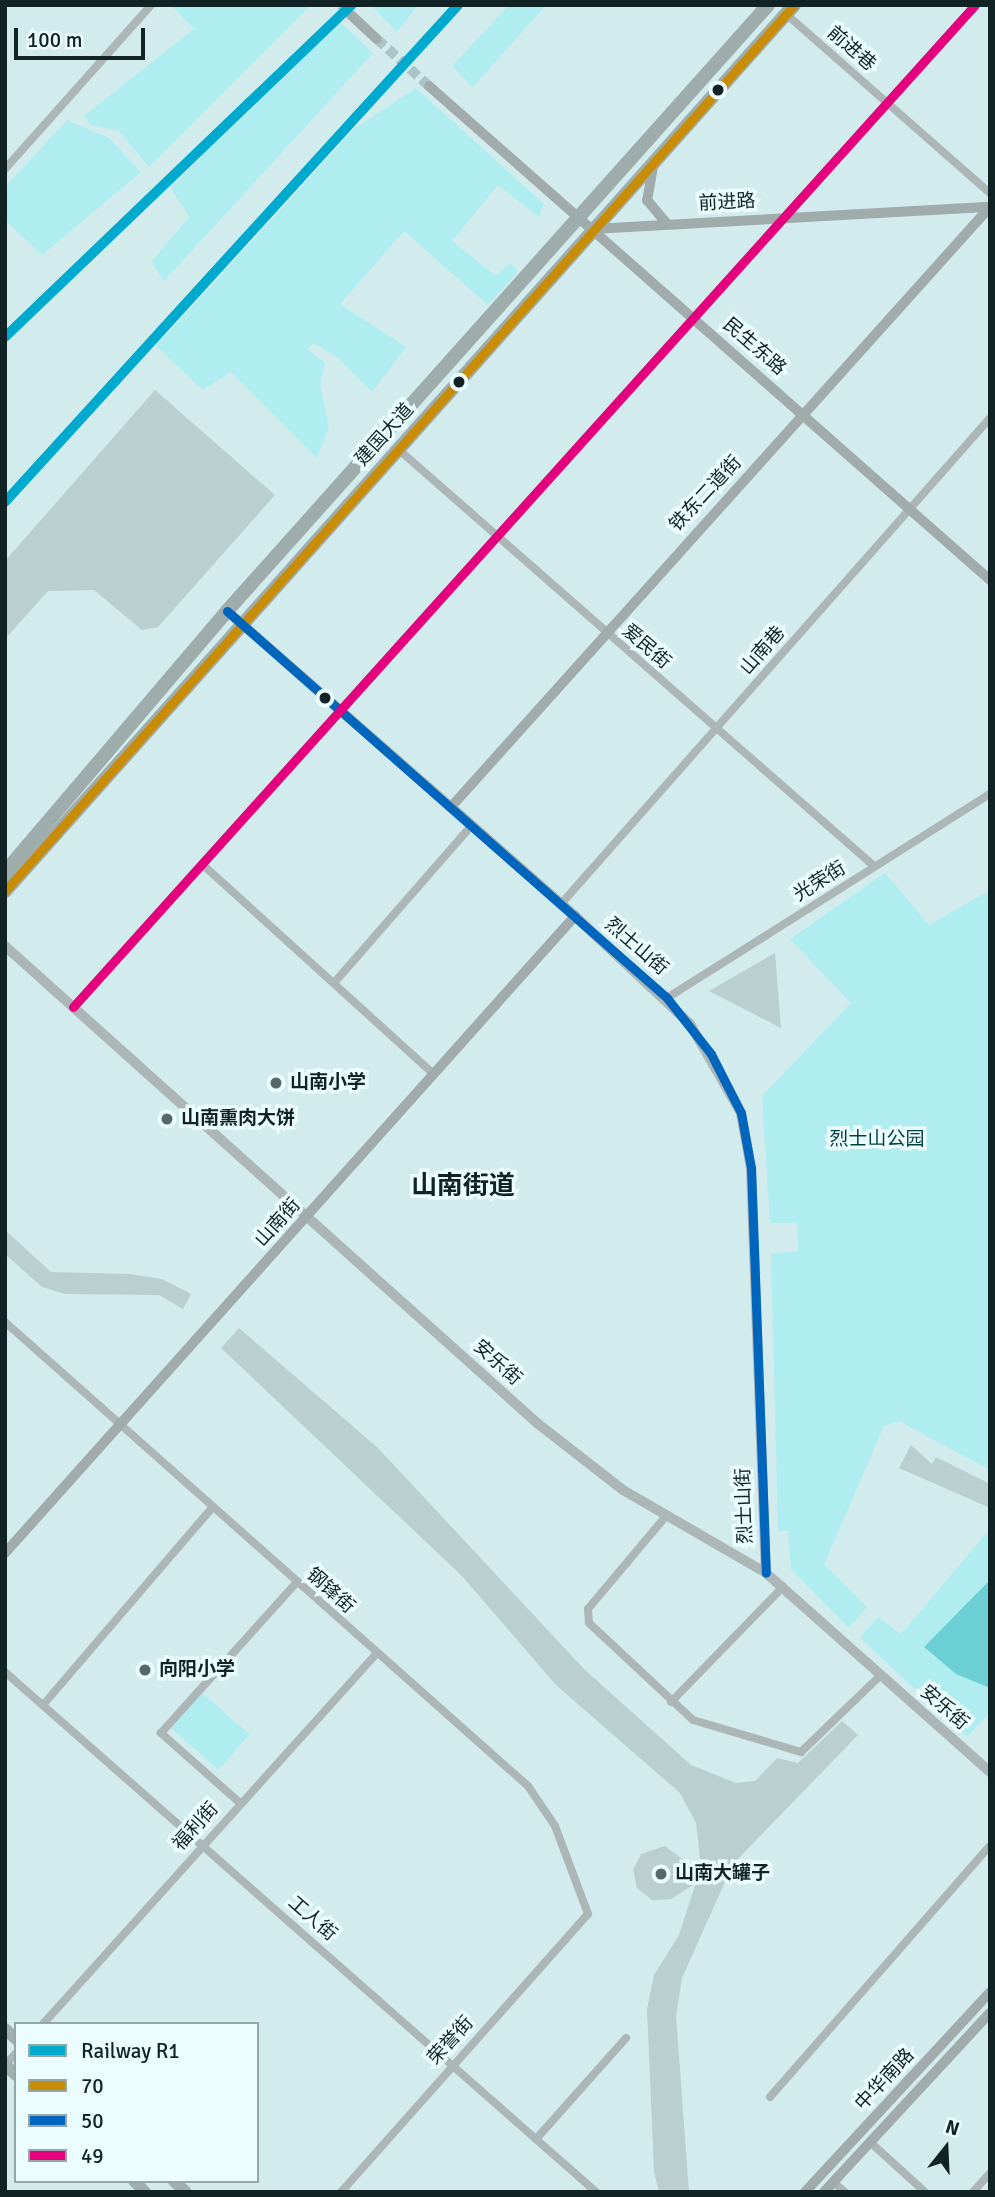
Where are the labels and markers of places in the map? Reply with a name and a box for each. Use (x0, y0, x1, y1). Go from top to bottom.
unlabelled marker (711, 83, 725, 97)
unlabelled marker (452, 375, 466, 389)
unlabelled marker (318, 691, 332, 705)
place label: 山南小学 (290, 1072, 366, 1094)
marker: 山南小学 (268, 1075, 284, 1091)
place label: 山南熏肉大饼 (181, 1108, 295, 1130)
marker: 山南熏肉大饼 (159, 1111, 175, 1127)
place label: 向阳小学 (159, 1659, 235, 1681)
marker: 向阳小学 (137, 1662, 153, 1678)
place label: 山南大罐子 (675, 1863, 770, 1885)
marker: 山南大罐子 (653, 1866, 669, 1882)

